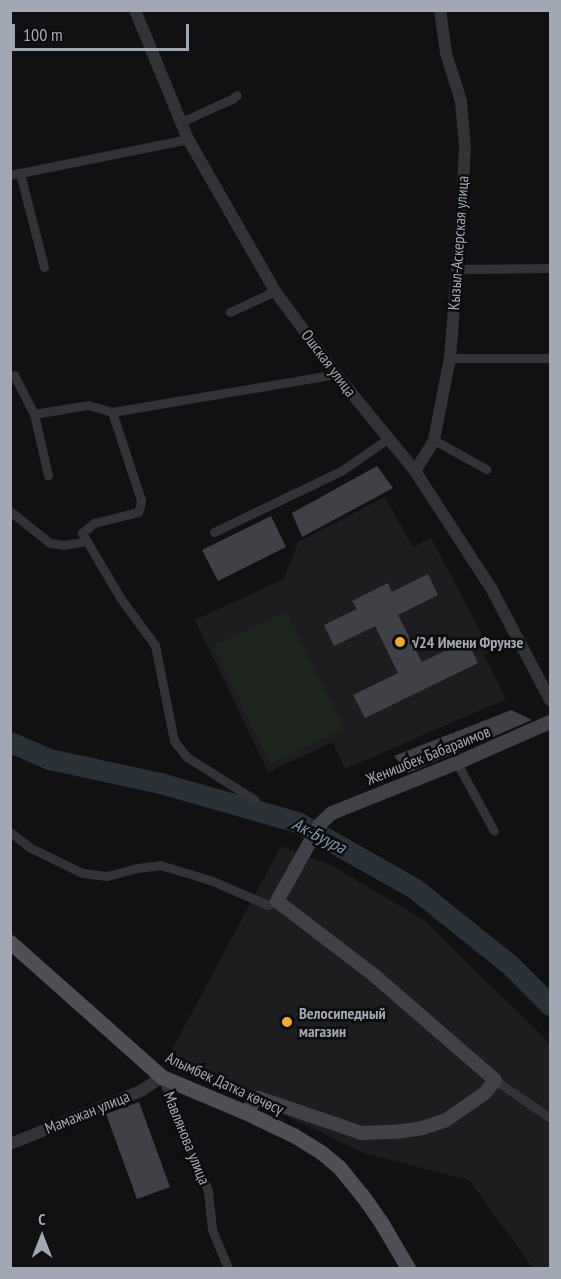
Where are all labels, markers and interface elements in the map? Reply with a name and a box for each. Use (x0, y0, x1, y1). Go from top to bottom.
scale bar (15, 12, 192, 50)
text: 100 m (23, 23, 63, 46)
street label: Кызыл-Аскерская улица (444, 175, 472, 311)
street label: Ошская улица (298, 326, 360, 400)
place label: √24 Имени Фрунзе (412, 632, 523, 652)
marker: √24 Имени Фрунзе (393, 635, 407, 649)
street label: Женишбек Бабараимов (363, 721, 493, 789)
water label: Ак-Буура (289, 813, 349, 859)
place label: Велосипедный магазин (299, 1003, 386, 1041)
marker: Велосипедный магазин (280, 1015, 294, 1029)
street label: Алымбек Датка көчөсү (163, 1047, 287, 1119)
street label: Мамажан улица (42, 1086, 132, 1138)
street label: Мавлянова улица (160, 1089, 214, 1187)
north arrow (12, 1207, 72, 1267)
text: С (38, 1209, 46, 1229)

